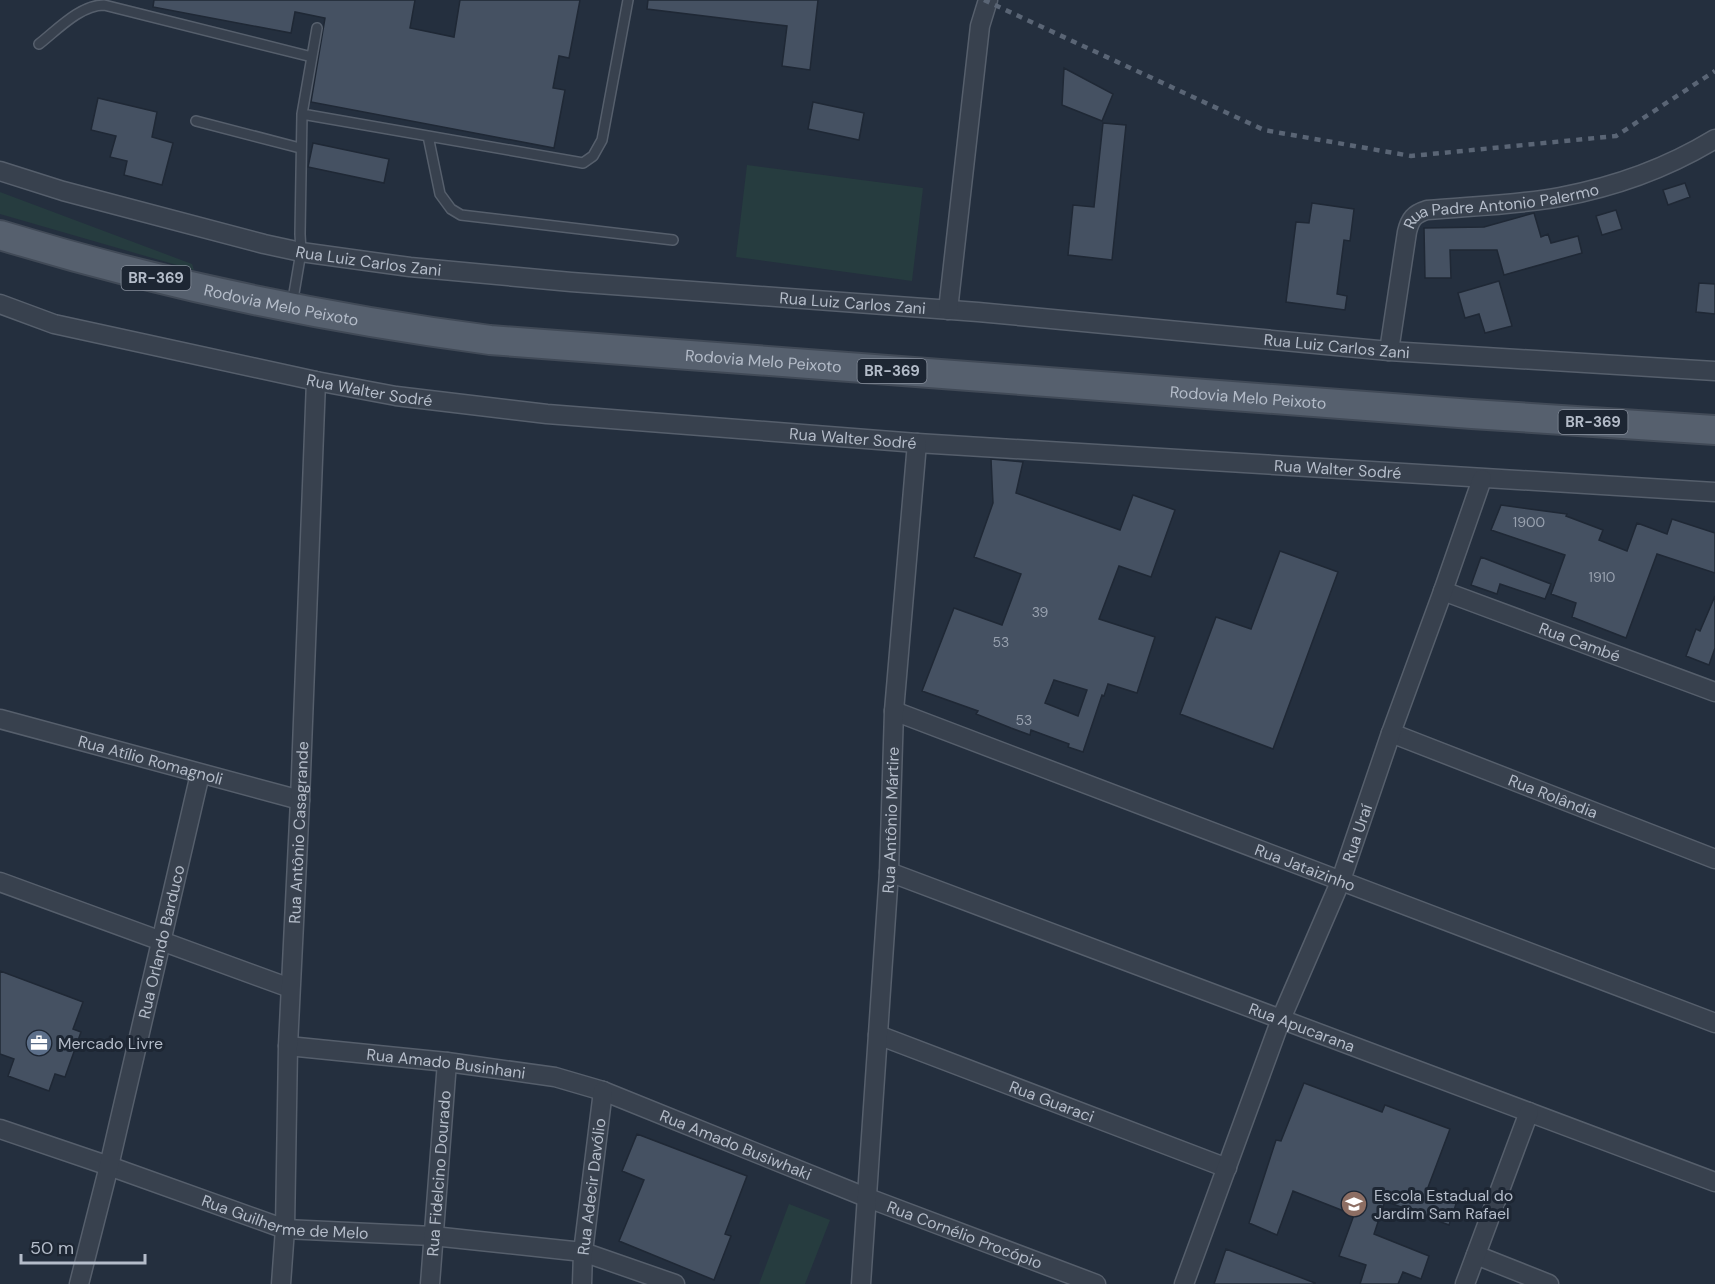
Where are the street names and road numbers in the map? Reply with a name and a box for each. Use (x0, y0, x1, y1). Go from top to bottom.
street label: Rua Padre Antonio Palermo (1398, 178, 1601, 232)
street label: Rua Luiz Carlos Zani (294, 241, 442, 280)
road number: BR-369 (122, 266, 190, 290)
street label: Rodovia Melo Peixoto (202, 279, 360, 330)
street label: Rua Luiz Carlos Zani (779, 287, 927, 319)
street label: Rua Luiz Carlos Zani (1263, 329, 1410, 363)
street label: Rodovia Melo Peixoto (684, 344, 843, 377)
road number: BR-369 (858, 359, 926, 383)
street label: Rua Walter Sodré (304, 369, 434, 411)
street label: Rodovia Melo Peixoto (1169, 381, 1327, 413)
road number: BR-369 (1558, 410, 1628, 434)
street label: Rua Walter Sodré (788, 423, 917, 453)
street label: Rua Walter Sodré (1274, 454, 1402, 483)
street label: Rua Cambé (1536, 617, 1623, 667)
street label: Rua Atílio Romagnoli (76, 730, 225, 789)
street label: Rua Antônio Casagrande (283, 741, 313, 924)
street label: Rua Antônio Mártire (877, 746, 903, 894)
street label: Rua Rolândia (1505, 769, 1601, 823)
street label: Rua Uraí (1337, 801, 1377, 865)
street label: Rua Jataizinho (1252, 839, 1359, 896)
street label: Rua Orlando Barduco (133, 863, 189, 1021)
street label: Rua Apucarana (1246, 997, 1358, 1056)
street label: Rua Amado Businhani (366, 1043, 527, 1083)
street label: Rua Guaraci (1006, 1076, 1097, 1127)
street label: Rua Fidelcino Dourado (422, 1089, 455, 1257)
street label: Rua Amado Busiwhaki (657, 1105, 815, 1185)
street label: Rua Adecir Davólio (572, 1117, 610, 1256)
street label: Rua Guilherme de Melo (199, 1190, 369, 1243)
street label: Rua Cornélio Procópio (884, 1196, 1045, 1273)

